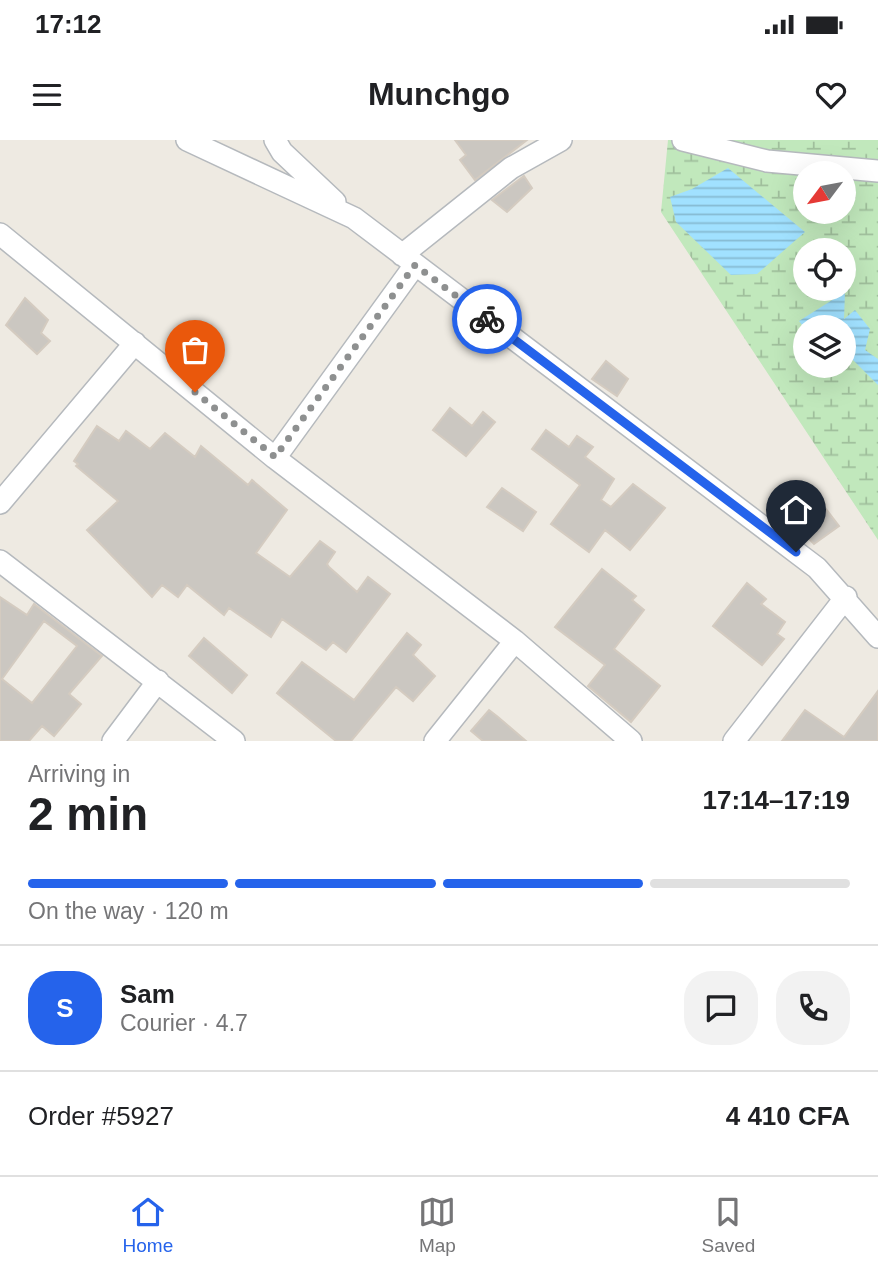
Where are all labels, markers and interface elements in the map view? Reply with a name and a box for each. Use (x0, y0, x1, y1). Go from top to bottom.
text: 17:12 (35, 9, 102, 39)
icon: menu (28, 76, 66, 114)
text: Munchgo (368, 76, 510, 112)
icon: heart (812, 76, 850, 114)
north arrow (793, 161, 856, 224)
map controls (793, 161, 856, 378)
button: locate (793, 238, 856, 301)
courier (452, 284, 522, 354)
icon: bike (468, 300, 506, 338)
button: layers (793, 315, 856, 378)
pin (165, 320, 225, 392)
icon: bag (176, 331, 214, 369)
pin (766, 480, 826, 552)
icon: home (777, 491, 815, 529)
text: Arriving in (28, 761, 130, 787)
text: 17:14–17:19 (703, 785, 850, 815)
text: 2 min (28, 788, 148, 840)
text: On the way · 120 m (28, 898, 229, 924)
button: chat (684, 971, 758, 1045)
button: phone (776, 971, 850, 1045)
text: Sam (120, 979, 175, 1009)
text: S (56, 993, 74, 1023)
text: Courier · 4.7 (120, 1010, 248, 1036)
text: Order #5927 (28, 1101, 174, 1131)
text: 4 410 CFA (726, 1101, 850, 1131)
tab: Home (123, 1193, 173, 1257)
tab: Map (418, 1193, 456, 1257)
tab: Saved (702, 1193, 755, 1257)

